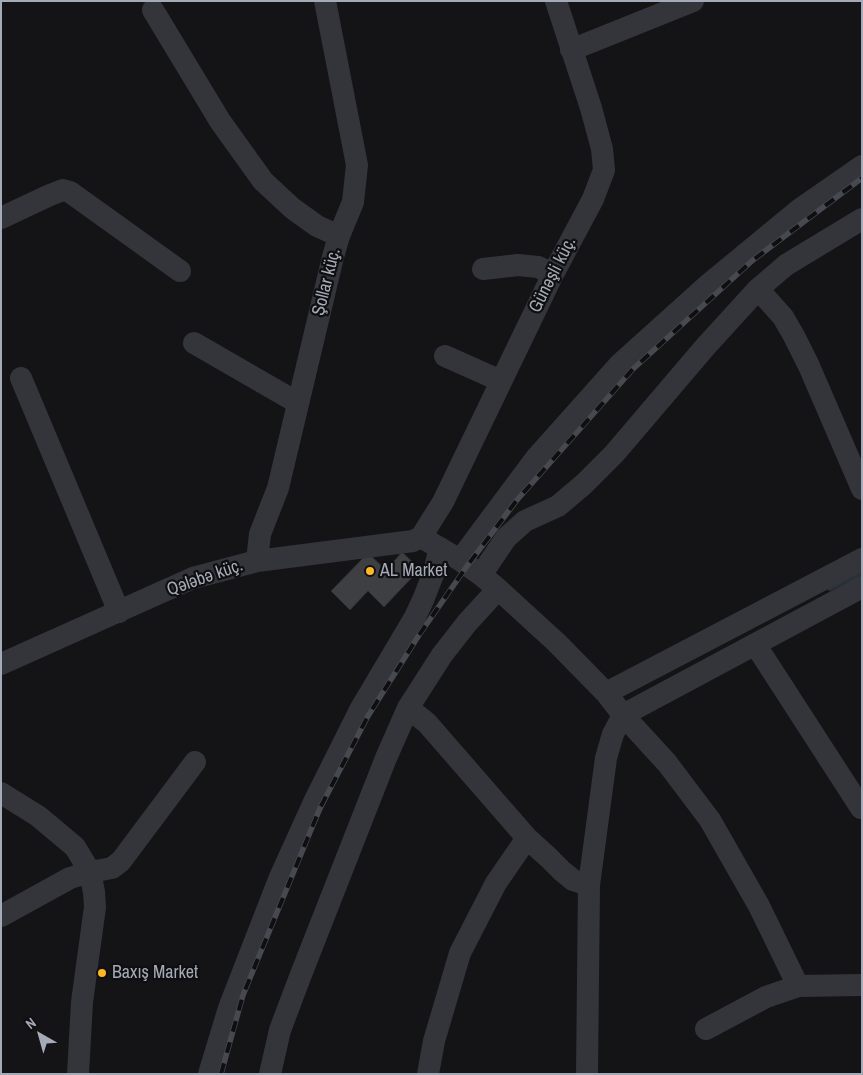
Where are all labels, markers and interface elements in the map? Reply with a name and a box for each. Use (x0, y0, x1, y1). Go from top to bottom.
street label: Günəşli küç. (525, 234, 581, 316)
street label: Şollar küç. (308, 246, 346, 318)
street label: Qələbə küç. (164, 555, 246, 601)
place label: AL Market (380, 560, 447, 582)
marker: AL Market (364, 565, 376, 577)
place label: Baxış Market (112, 962, 198, 984)
marker: Baxış Market (96, 967, 108, 979)
north arrow (15, 1010, 65, 1060)
text: N (22, 1014, 40, 1033)

